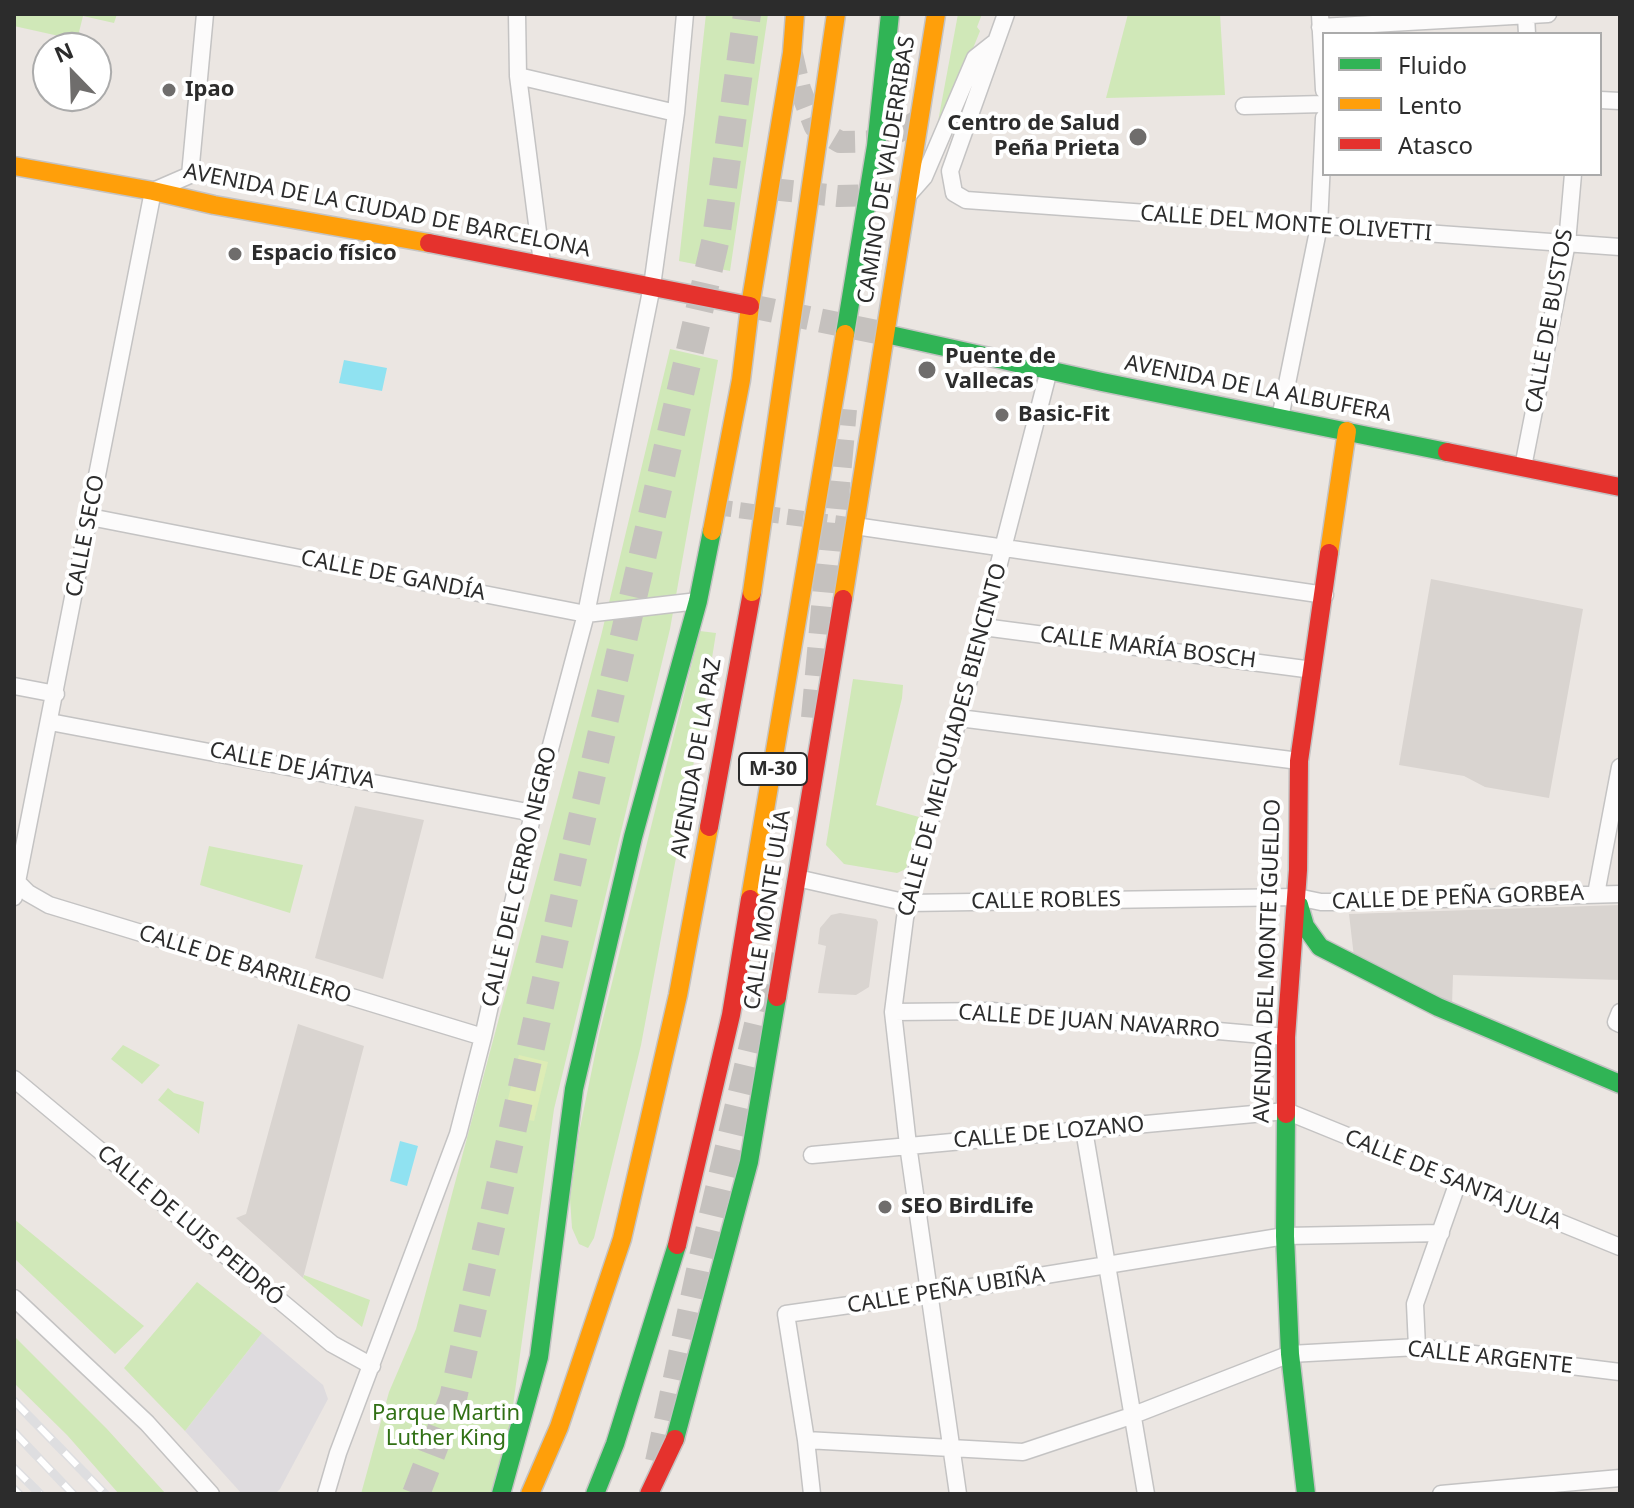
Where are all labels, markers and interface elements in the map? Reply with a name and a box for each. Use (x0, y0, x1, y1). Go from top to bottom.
north arrow (32, 32, 112, 112)
legend (1322, 32, 1602, 176)
text: N (49, 34, 77, 69)
street label: CAMINO DE VALDERRIBAS (853, 34, 921, 306)
text: Fluido (1398, 48, 1467, 81)
place label: Ipao (185, 77, 234, 103)
marker: Ipao (160, 81, 178, 99)
text: Lento (1398, 88, 1462, 121)
place label: Centro de Salud Peña Prieta (947, 111, 1120, 162)
marker: Centro de Salud Peña Prieta (1127, 126, 1149, 148)
text: Atasco (1398, 128, 1473, 161)
street label: AVENIDA DE LA CIUDAD DE BARCELONA (181, 159, 593, 263)
street label: CALLE DEL MONTE OLIVETTI (1139, 201, 1433, 247)
street label: CALLE DE BUSTOS (1521, 227, 1579, 415)
place label: Espacio físico (251, 241, 397, 267)
marker: Espacio físico (226, 245, 244, 263)
place label: Puente de Vallecas (945, 344, 1056, 396)
street label: AVENIDA DE LA ALBUFERA (1123, 350, 1393, 428)
marker: Puente de Vallecas (916, 359, 938, 381)
place label: Basic-Fit (1018, 402, 1110, 428)
marker: Basic-Fit (993, 406, 1011, 424)
street label: CALLE SECO (61, 473, 111, 599)
street label: CALLE DE GANDÍA (299, 545, 487, 607)
street label: CALLE DE MELQUIADES BIENCINTO (893, 560, 1013, 920)
street label: CALLE MARÍA BOSCH (1038, 622, 1258, 674)
street label: AVENIDA DE LA PAZ (666, 656, 728, 860)
street label: CALLE DE JÁTIVA (207, 737, 377, 795)
street label: CALLE DEL CERRO NEGRO (477, 744, 563, 1010)
road number: M-30 (739, 753, 807, 785)
street label: AVENIDA DEL MONTE IGUELDO (1249, 798, 1287, 1124)
street label: CALLE MONTE ULÍA (739, 808, 797, 1012)
street label: CALLE DE PEÑA GORBEA (1331, 880, 1585, 916)
street label: CALLE ROBLES (971, 886, 1121, 916)
street label: CALLE DE BARRILERO (136, 920, 354, 1010)
street label: CALLE DE JUAN NAVARRO (957, 1000, 1221, 1044)
street label: CALLE DE LOZANO (952, 1112, 1146, 1154)
street label: CALLE DE SANTA JULIA (1341, 1124, 1565, 1236)
street label: CALLE DE LUIS PEIDRÓ (91, 1140, 289, 1312)
place label: SEO BirdLife (901, 1194, 1034, 1220)
marker: SEO BirdLife (876, 1198, 894, 1216)
street label: CALLE PEÑA UBIÑA (845, 1262, 1047, 1320)
street label: CALLE ARGENTE (1406, 1336, 1574, 1380)
park label: Parque Martin Luther King (372, 1401, 520, 1452)

